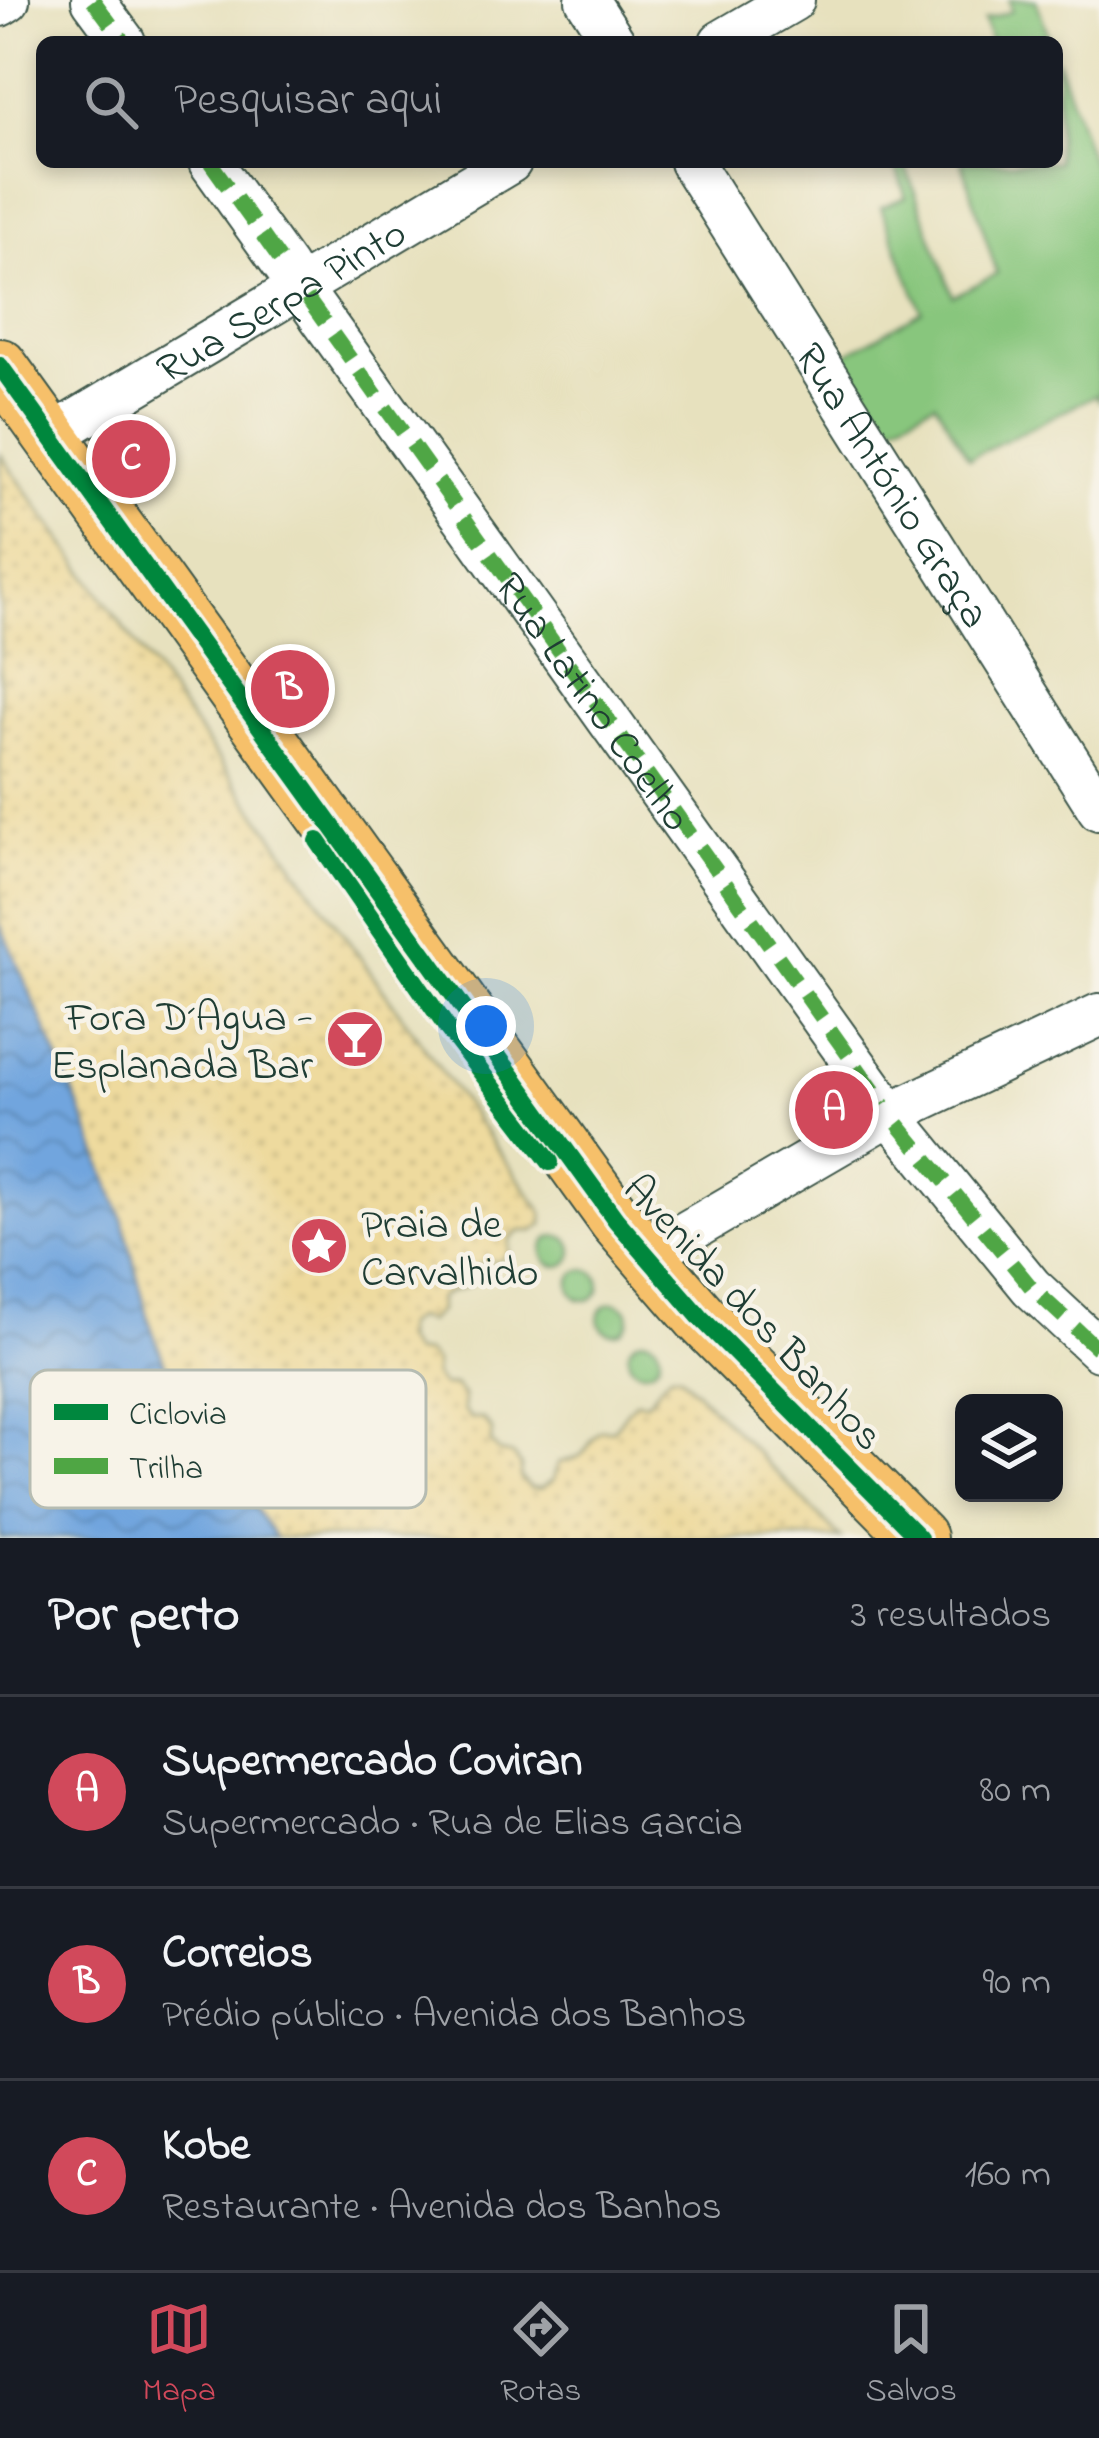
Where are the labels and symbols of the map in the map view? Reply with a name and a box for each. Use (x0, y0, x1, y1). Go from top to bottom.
street label: Rua Serpa Pinto (146, 205, 419, 401)
street label: Rua António Graça (777, 332, 1003, 641)
pin: C (92, 414, 170, 504)
street label: Rua Latino Coelho (477, 561, 705, 845)
pin: B (251, 644, 329, 734)
place label: Fora D´Agua - Esplanada Bar (51, 989, 314, 1098)
your location (456, 996, 516, 1056)
bar icon: Fora D´Agua - Esplanada Bar (324, 1008, 386, 1070)
pin: A (795, 1065, 873, 1155)
street label: Avenida dos Banhos (607, 1162, 897, 1466)
place label: Praia de Carvalhido (361, 1196, 539, 1305)
place icon: Praia de Carvalhido (288, 1215, 350, 1277)
legend (30, 1370, 426, 1508)
text: Ciclovia (129, 1392, 227, 1440)
text: Trilha (129, 1446, 203, 1494)

